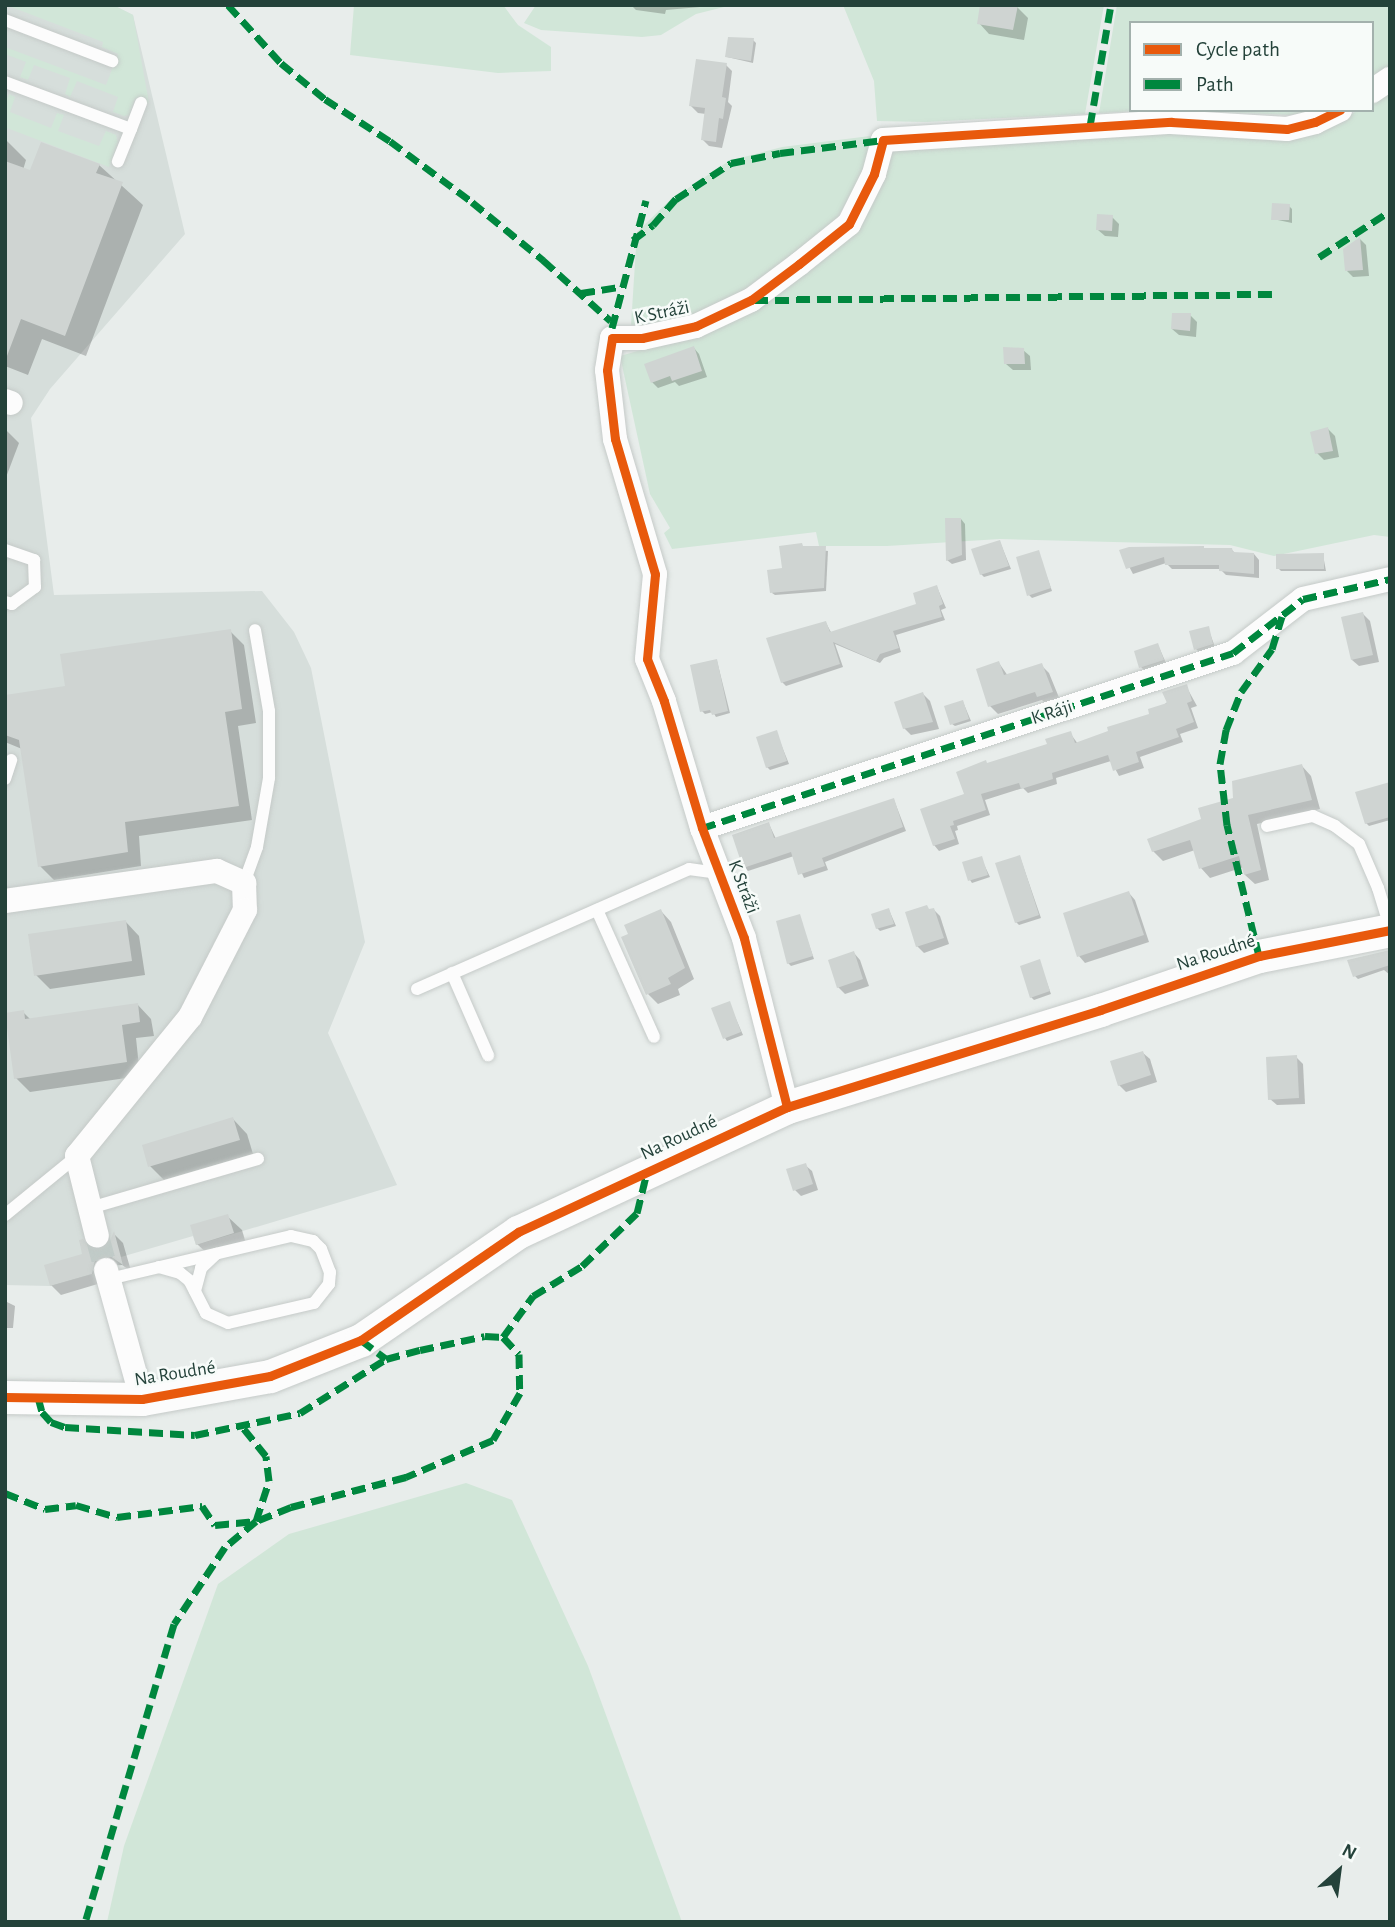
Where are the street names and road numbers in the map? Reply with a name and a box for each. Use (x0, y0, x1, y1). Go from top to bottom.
street label: K Stráži (632, 296, 692, 330)
street label: K Ráji (1028, 696, 1076, 730)
street label: K Stráži (722, 857, 764, 917)
street label: Na Roudné (1174, 930, 1258, 976)
street label: Na Roudné (637, 1110, 721, 1166)
street label: Na Roudné (133, 1356, 217, 1392)

